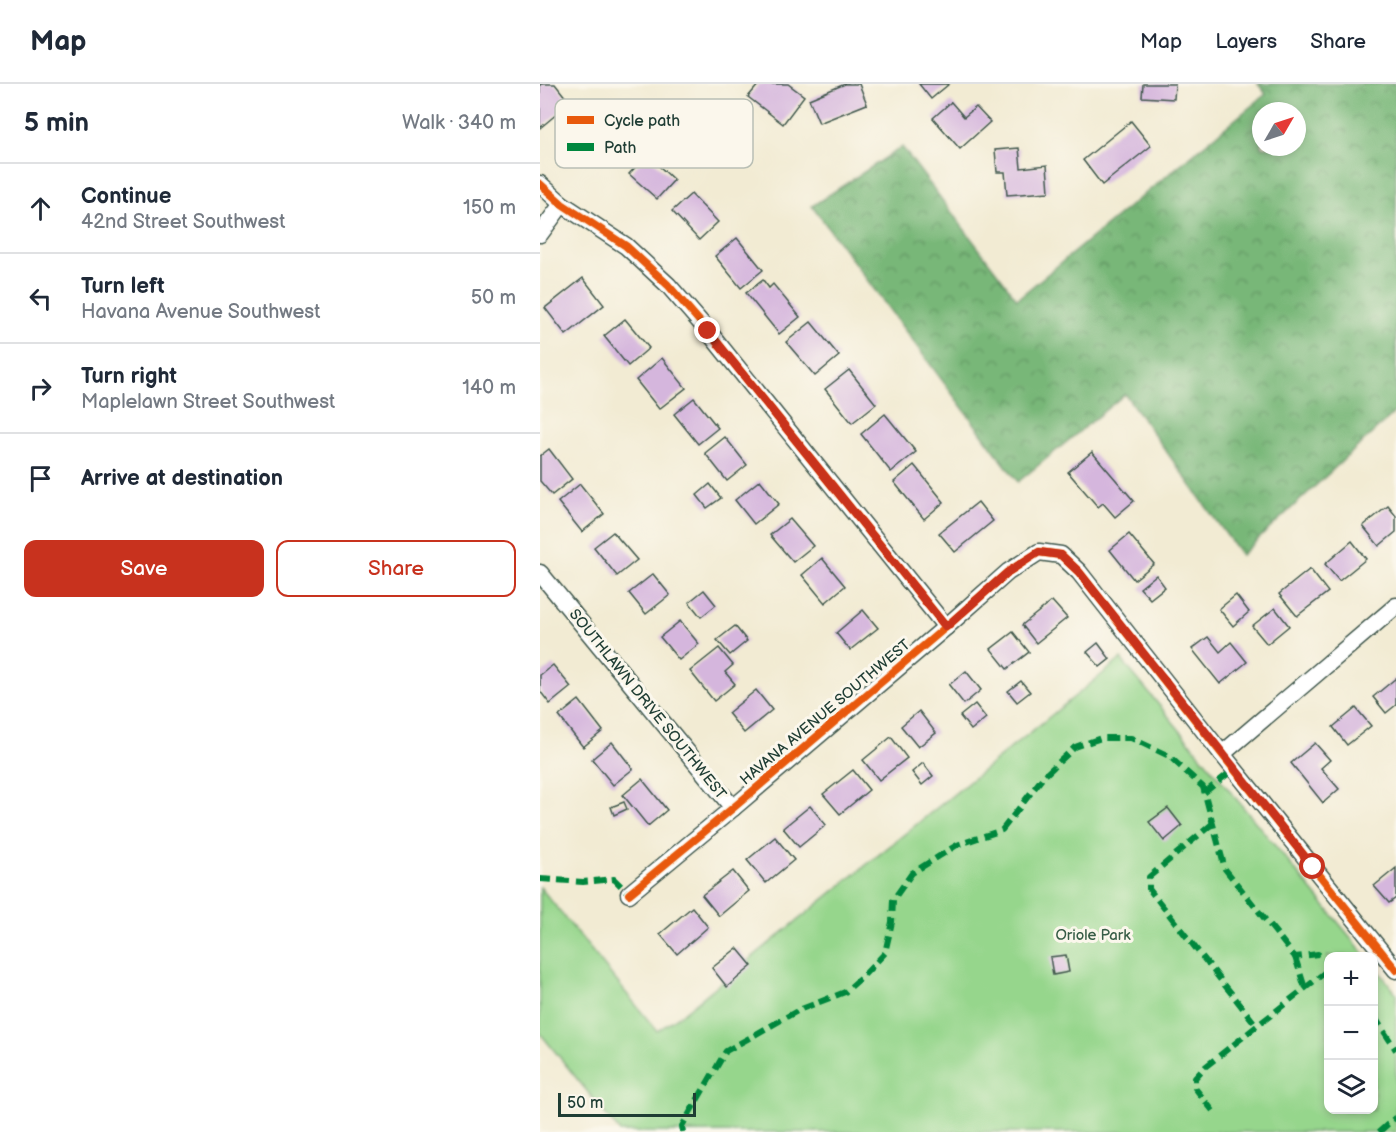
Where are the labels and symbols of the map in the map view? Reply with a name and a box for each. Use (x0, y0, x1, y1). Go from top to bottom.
legend (555, 99, 753, 168)
north arrow (1252, 102, 1306, 156)
text: Cycle path (604, 112, 680, 131)
text: Path (604, 139, 636, 158)
route end (694, 317, 720, 343)
street label: SOUTHLAWN DRIVE SOUTHWEST (565, 605, 730, 803)
street label: HAVANA AVENUE SOUTHWEST (736, 636, 914, 789)
route start (1299, 853, 1325, 879)
park label: Oriole Park (1055, 926, 1131, 945)
scale bar (558, 1090, 696, 1118)

